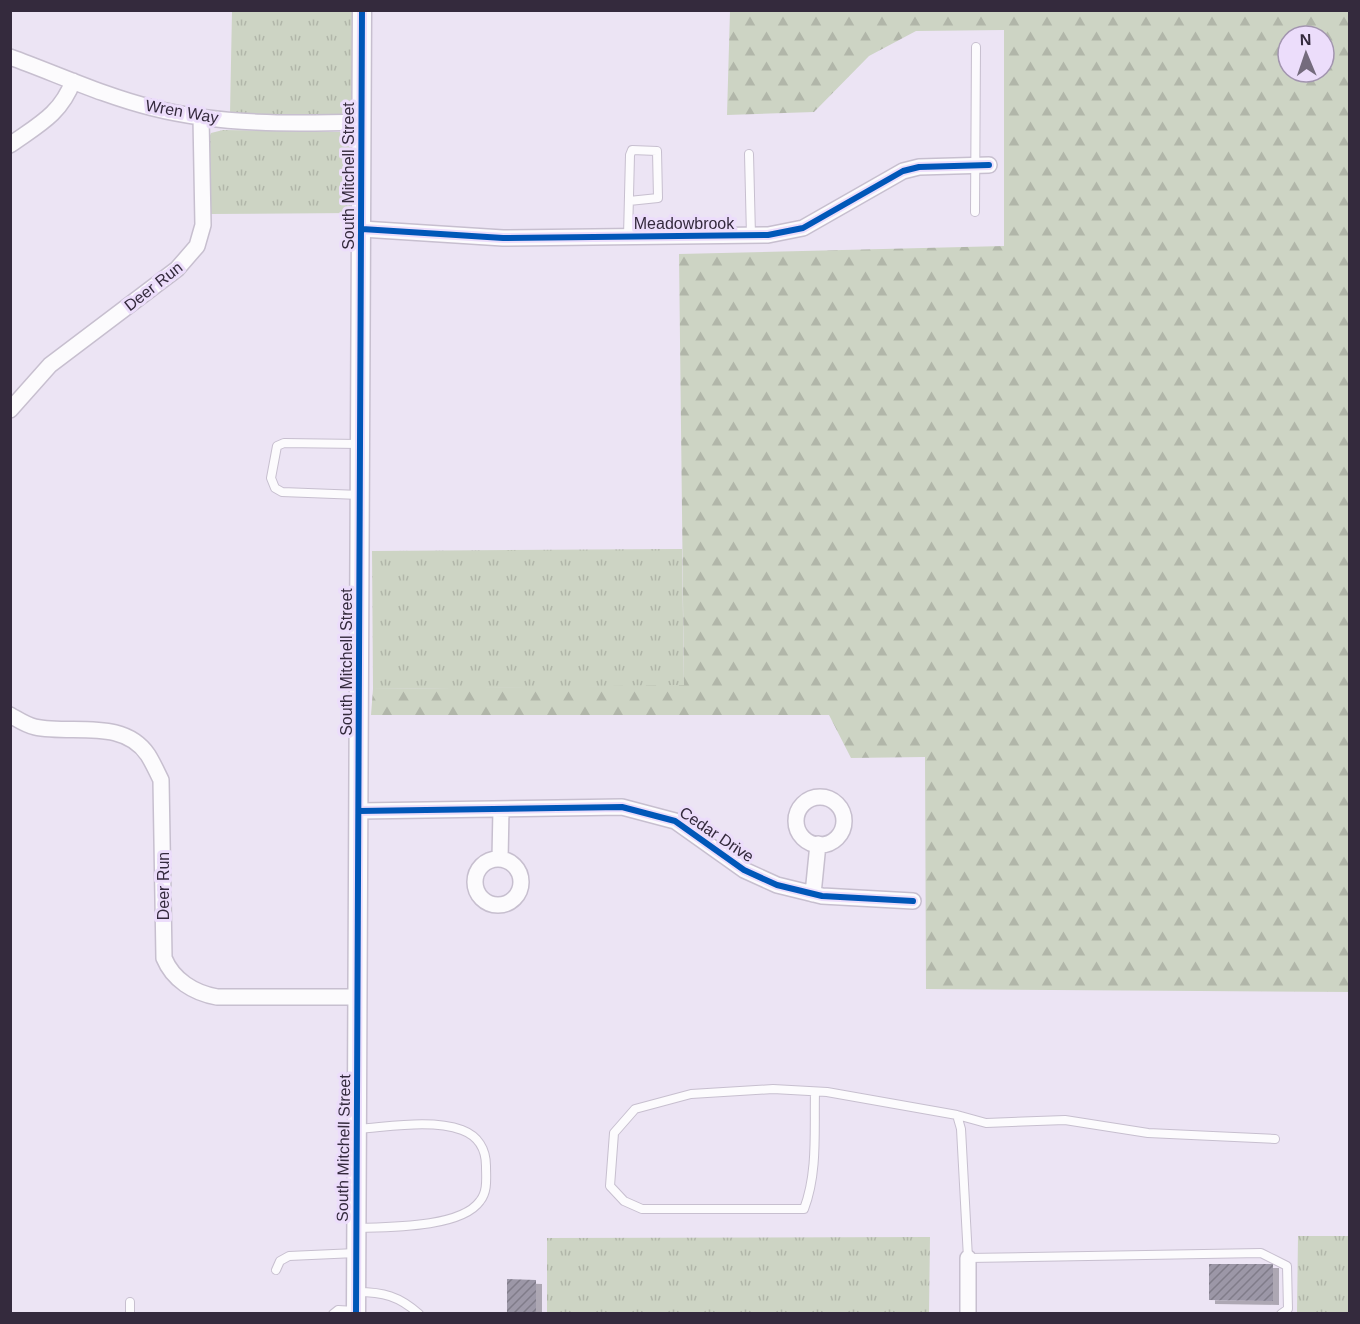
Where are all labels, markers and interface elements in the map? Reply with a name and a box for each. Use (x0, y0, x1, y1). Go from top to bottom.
north arrow (1276, 24, 1336, 84)
text: N (1299, 31, 1312, 48)
street label: Wren Way (144, 97, 220, 126)
street label: South Mitchell Street (340, 102, 357, 250)
street label: Meadowbrook (634, 215, 735, 232)
street label: Deer Run (121, 259, 186, 314)
street label: South Mitchell Street (338, 588, 355, 736)
street label: Cedar Drive (677, 804, 757, 865)
street label: Deer Run (155, 852, 172, 920)
street label: South Mitchell Street (334, 1074, 353, 1222)

